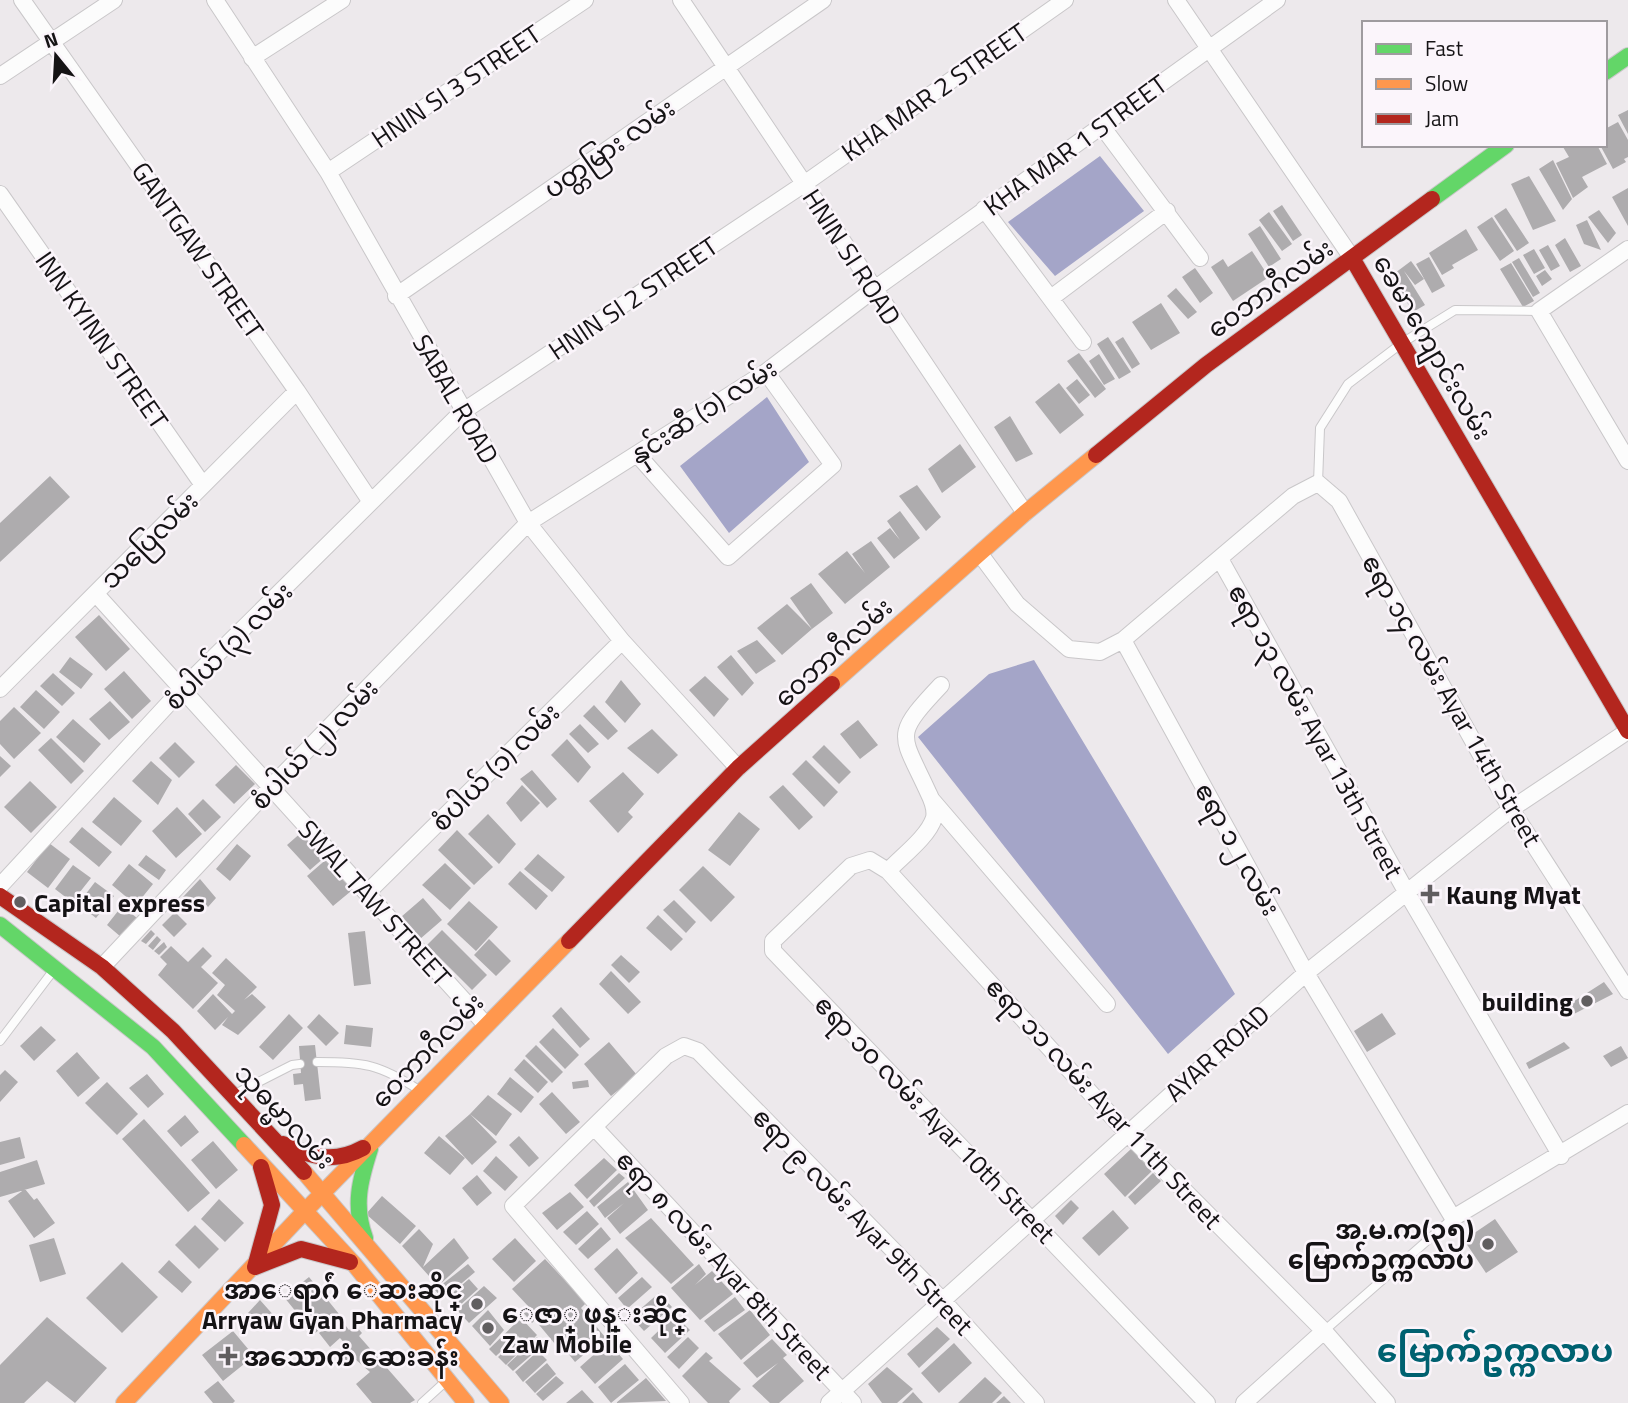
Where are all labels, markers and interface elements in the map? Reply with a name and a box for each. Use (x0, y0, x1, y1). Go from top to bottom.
street label: KHA MAR 2 STREET (833, 13, 1035, 171)
street label: HNIN SI 3 STREET (363, 14, 549, 157)
north arrow (21, 21, 91, 91)
legend (1362, 21, 1607, 147)
text: N (40, 24, 61, 55)
text: Fast (1425, 32, 1464, 64)
street label: KHA MAR 1 STREET (975, 65, 1175, 225)
text: Slow (1425, 67, 1468, 99)
street label: ပတ္တမြား လမ်း (535, 88, 684, 209)
text: Jam (1425, 102, 1459, 134)
street label: GANTGAW STREET (122, 154, 274, 347)
street label: HNIN SI ROAD (793, 181, 911, 333)
street label: HNIN SI 2 STREET (540, 226, 726, 369)
street label: ဝေဘာဂီလမ်း (1199, 229, 1341, 347)
street label: INN KYINN STREET (26, 243, 178, 437)
street label: ခေမာကျောင်းလမ်း (1362, 247, 1502, 448)
street label: SABAL ROAD (403, 327, 509, 471)
street label: နှင်းဆီ (၁) လမ်း (622, 349, 785, 475)
street label: သပြေလမ်း (91, 482, 208, 599)
street label: ဧရာ ၁၄ လမ်း Ayar 14th Street (1351, 547, 1552, 854)
street label: စံပါယ် (၃) လမ်း (155, 573, 303, 721)
street label: ဧရာ ၁၃ လမ်း Ayar 13th Street (1217, 577, 1413, 886)
street label: ဝေဘာဂီလမ်း (765, 588, 901, 716)
street label: စံပါယ် (၂) လမ်း (241, 669, 388, 820)
street label: စံပါယ် (၁) လမ်း (422, 694, 568, 840)
street label: ဧရာ ၁၂ လမ်း (1184, 775, 1291, 924)
street label: SWAL TAW STREET (289, 811, 461, 995)
place label: Kaung Myat (1446, 875, 1581, 914)
place label: Capital express (34, 883, 205, 922)
marker: Kaung Myat (1420, 884, 1440, 904)
marker: Capital express (12, 894, 28, 910)
street label: ဧရာ ၁၁ လမ်း Ayar 11th Street (975, 968, 1231, 1239)
place label: building (1482, 982, 1573, 1021)
street label: ဝေဘာဂီလမ်း (362, 983, 492, 1117)
street label: ဧရာ ၁၀ လမ်း Ayar 10th Street (804, 986, 1064, 1253)
marker: building (1579, 993, 1595, 1009)
street label: AYAR ROAD (1156, 995, 1278, 1111)
street label: သုဓမ္မာလမ်း (224, 1054, 344, 1179)
street label: ဧရာ ၉ လမ်း Ayar 9th Street (742, 1098, 982, 1345)
street label: ဧရာ ၈ လမ်း Ayar 8th Street (605, 1141, 841, 1390)
place label: အ.မ.က(၃၅) မြောက်ဥက္ကလာပ (1288, 1210, 1474, 1282)
marker: အ.မ.က(၃၅) မြောက်ဥက္ကလာပ (1480, 1236, 1496, 1252)
place label: အာေရာဂ်ံ ေဆးဆိုင္ Arryaw Gyan Pharmacy (202, 1270, 463, 1339)
place label: ေဇာ္ ဖုန္းဆိုင္ Zaw Mobile (502, 1294, 688, 1363)
marker: အာေရာဂ်ံ ေဆးဆိုင္ Arryaw Gyan Pharmacy (469, 1296, 485, 1312)
marker: ေဇာ္ ဖုန္းဆိုင္ Zaw Mobile (480, 1320, 496, 1336)
district label: မြောက်‌ဥက္ကလာပ (1377, 1325, 1613, 1377)
place label: အသောကံ ဆေးခန်း (244, 1337, 459, 1379)
marker: အသောကံ ဆေးခန်း (218, 1346, 238, 1366)

